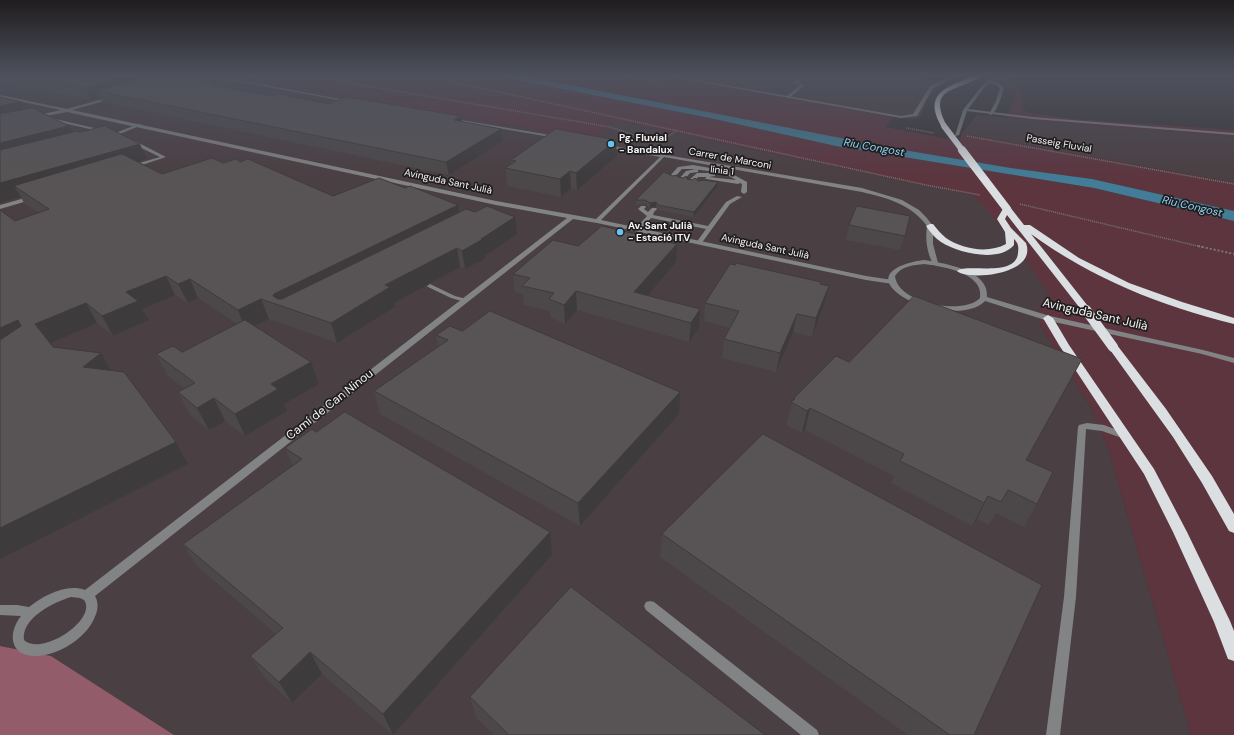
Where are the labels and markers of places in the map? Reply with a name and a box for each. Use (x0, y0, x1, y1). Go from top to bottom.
place label: Pg. Fluvial - Bandalux (619, 132, 672, 156)
marker: Pg. Fluvial - Bandalux (606, 139, 616, 149)
place label: Av. Sant Julià - Estació ITV (628, 220, 692, 244)
marker: Av. Sant Julià - Estació ITV (615, 227, 625, 237)

